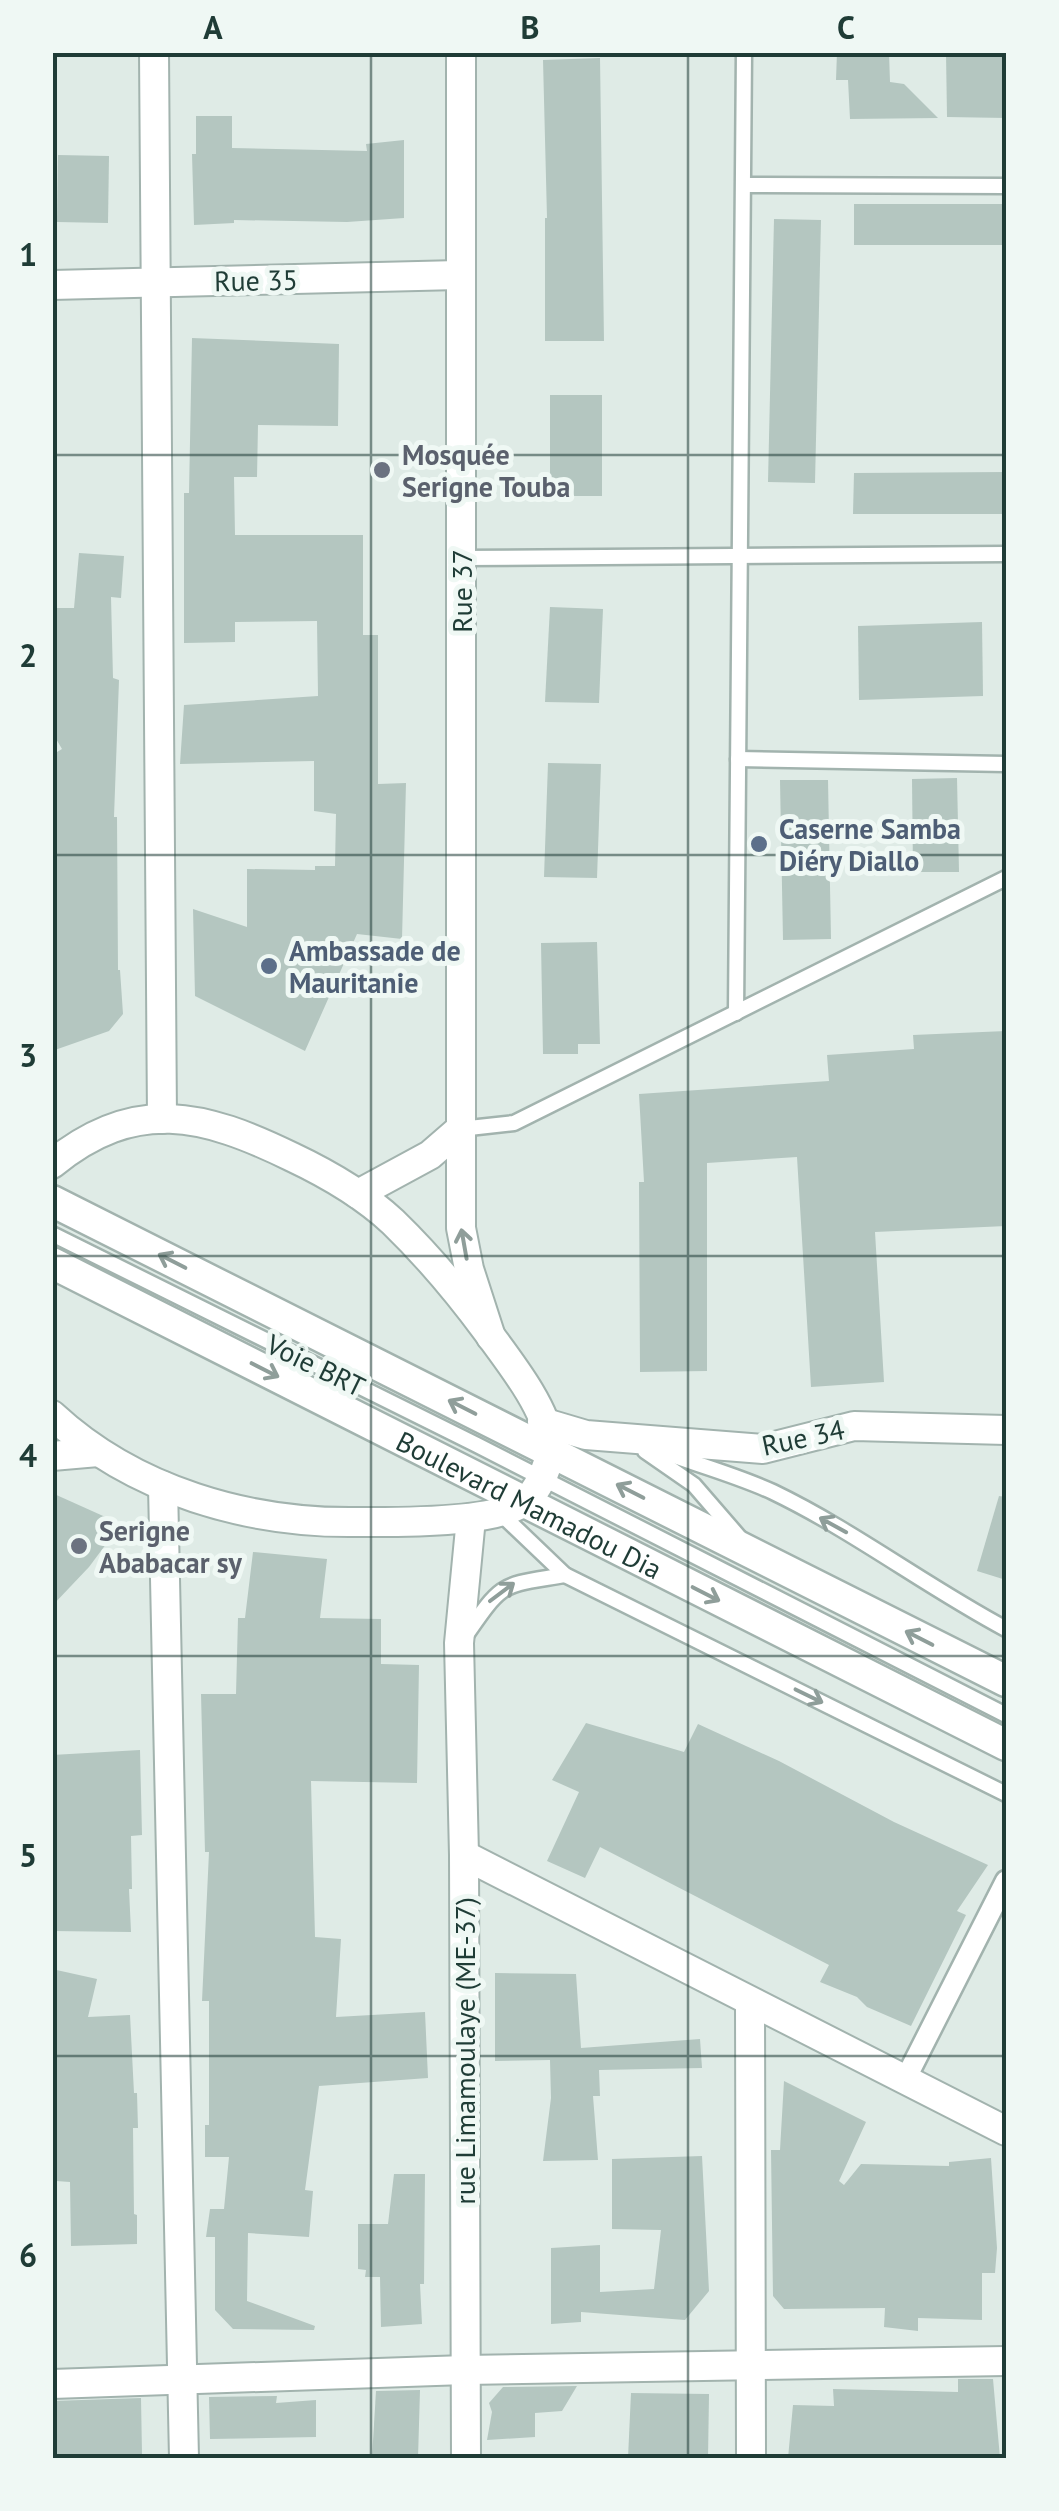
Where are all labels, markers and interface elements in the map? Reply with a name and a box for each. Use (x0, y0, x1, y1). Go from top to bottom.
text: A (203, 6, 223, 48)
text: B (521, 6, 539, 48)
text: C (837, 6, 855, 48)
text: 1 (19, 233, 37, 275)
street label: Rue 35 (214, 261, 298, 299)
place label: Mosquée Serigne Touba (402, 436, 570, 505)
marker: Mosquée Serigne Touba (371, 459, 393, 481)
street label: Rue 37 (443, 549, 480, 633)
text: 2 (19, 634, 37, 676)
place label: Caserne Samba Diéry Diallo (779, 810, 961, 879)
marker: Caserne Samba Diéry Diallo (748, 833, 770, 855)
place label: Ambassade de Mauritanie (289, 932, 461, 1001)
marker: Ambassade de Mauritanie (258, 955, 280, 977)
text: 3 (19, 1034, 37, 1076)
one-way arrow (454, 1228, 473, 1260)
one-way arrow (157, 1251, 187, 1270)
street label: Voie BRT (260, 1325, 372, 1405)
one-way arrow (249, 1361, 279, 1380)
one-way arrow (448, 1397, 478, 1416)
street label: Rue 34 (758, 1410, 848, 1464)
street label: Boulevard Mamadou Dia (390, 1422, 669, 1587)
text: 4 (19, 1434, 37, 1476)
one-way arrow (615, 1481, 645, 1500)
place label: Serigne Ababacar sy (99, 1512, 242, 1581)
one-way arrow (818, 1515, 848, 1535)
marker: Serigne Ababacar sy (68, 1535, 90, 1557)
one-way arrow (488, 1582, 514, 1604)
one-way arrow (691, 1585, 721, 1604)
one-way arrow (905, 1627, 935, 1646)
one-way arrow (793, 1687, 823, 1706)
text: 5 (19, 1834, 37, 1876)
street label: rue Limamoulaye (ME-37) (446, 1897, 483, 2205)
text: 6 (19, 2234, 37, 2276)

